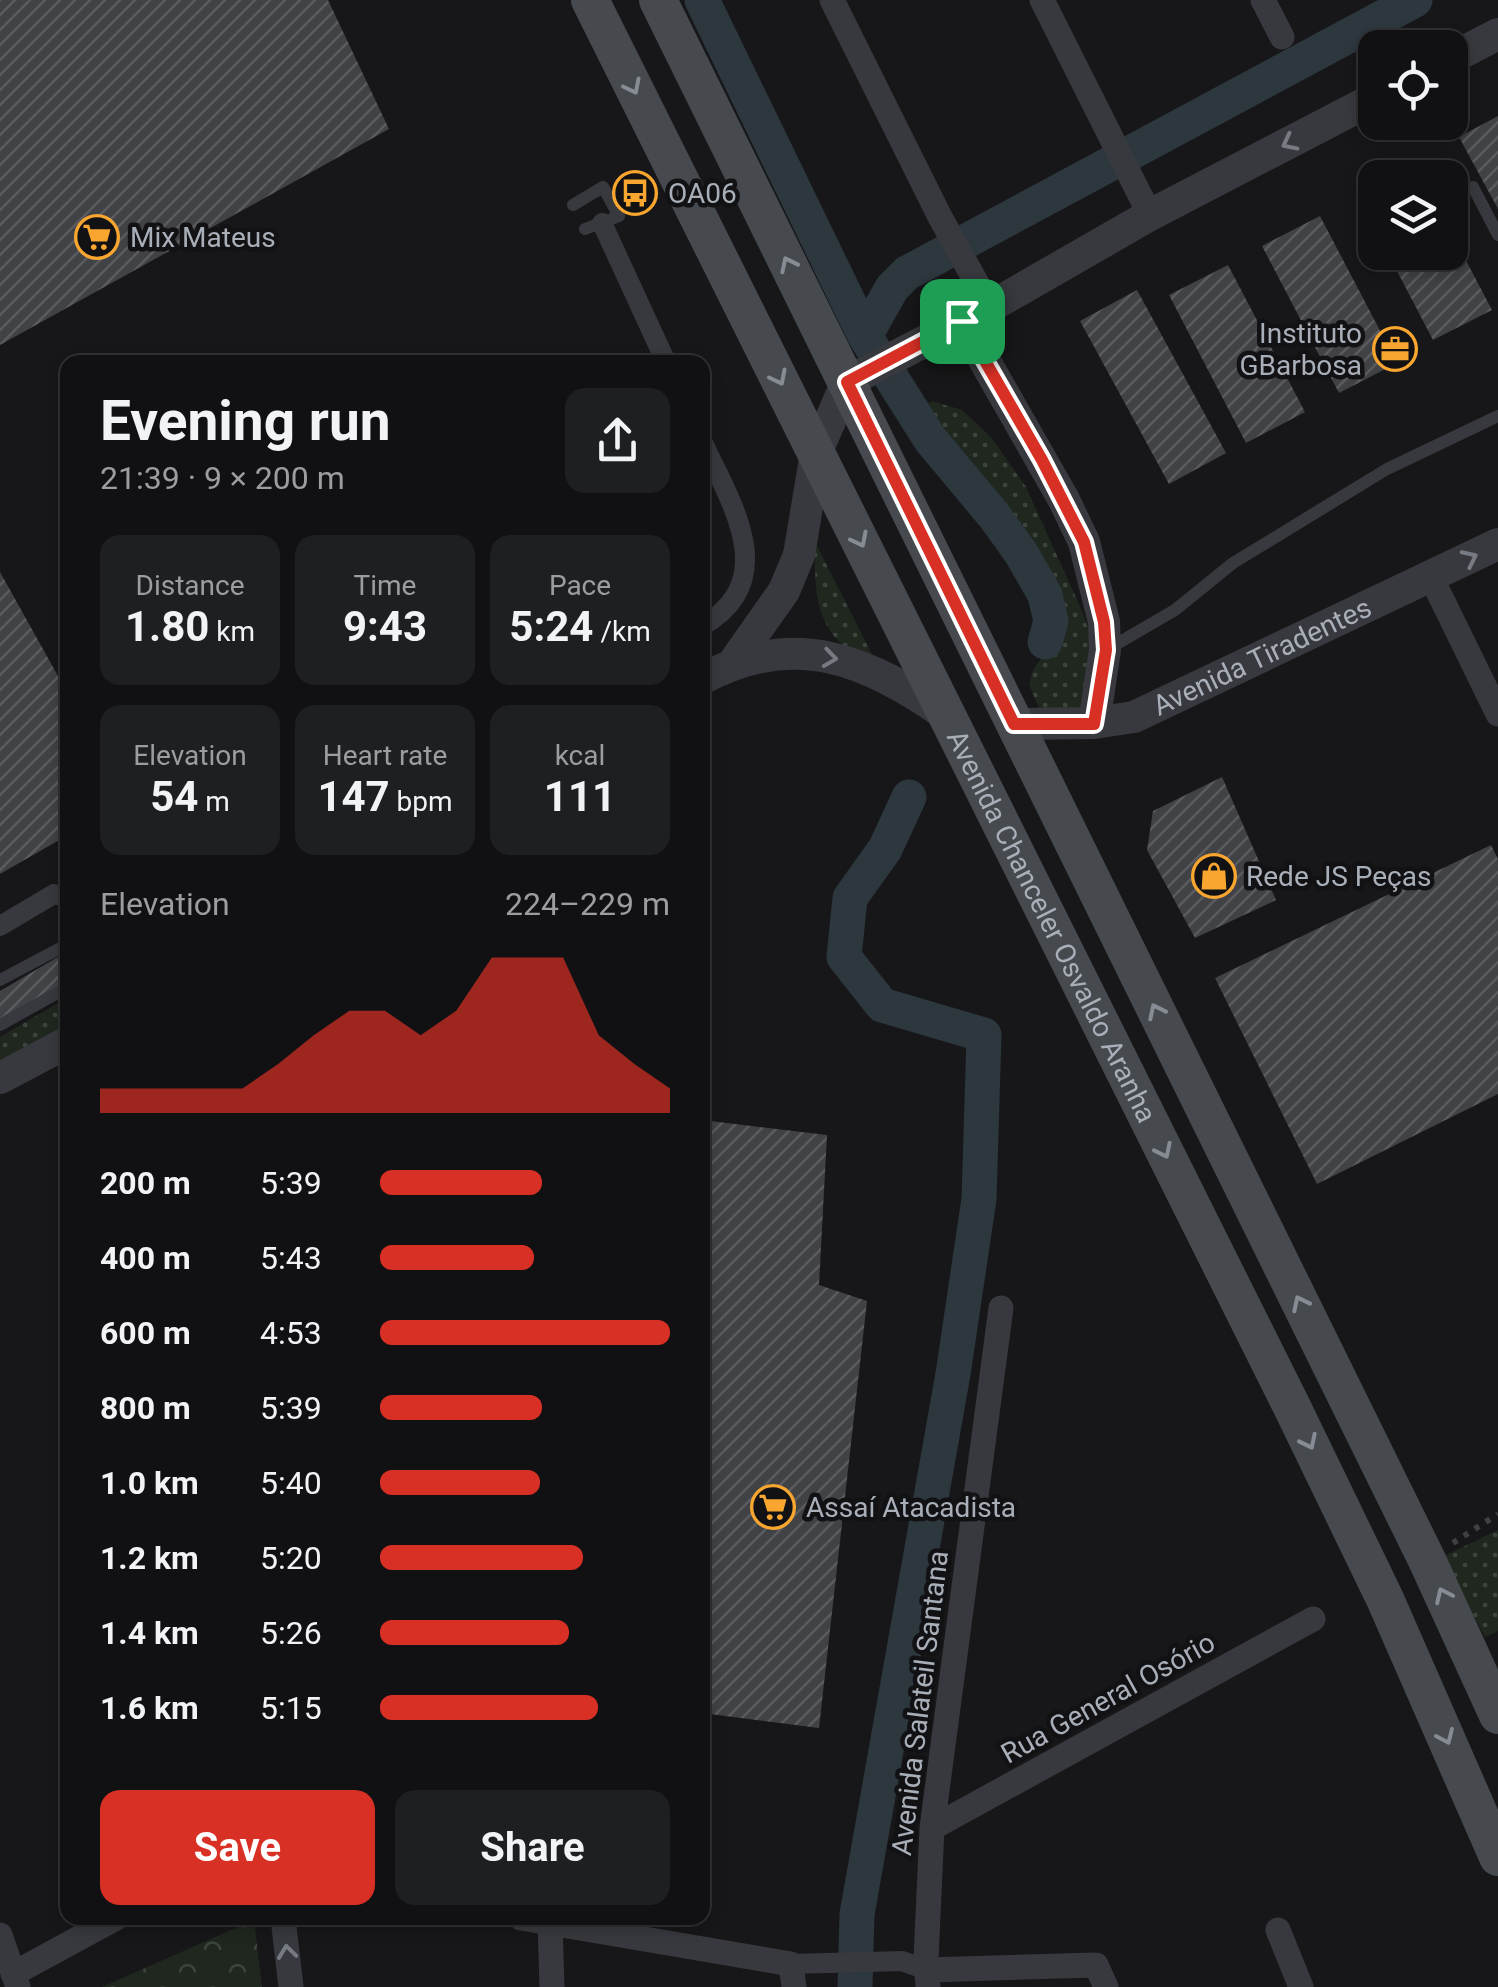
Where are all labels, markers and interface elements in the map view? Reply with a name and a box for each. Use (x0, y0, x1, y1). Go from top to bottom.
map controls (1358, 30, 1468, 270)
button: locate (1358, 30, 1468, 140)
one-way arrow (621, 77, 641, 95)
one-way arrow (1281, 131, 1299, 150)
button: layers (1358, 160, 1468, 270)
bus stop icon: OA06 (612, 170, 658, 216)
place label: OA06 (668, 177, 737, 210)
supermarket icon: Mix Mateus (74, 214, 120, 260)
place label: Mix Mateus (130, 221, 276, 254)
one-way arrow (781, 256, 800, 274)
pin (920, 279, 1005, 364)
icon: arrive (935, 294, 990, 349)
place label: Instituto GBarbosa (1239, 317, 1362, 382)
office icon: Instituto GBarbosa (1372, 326, 1418, 372)
one-way arrow (767, 368, 787, 386)
button: share (565, 388, 670, 493)
text: Evening run (100, 389, 391, 453)
text: 21:39 · 9 × 200 m (100, 459, 345, 497)
one-way arrow (848, 529, 867, 547)
one-way arrow (1460, 550, 1478, 570)
text: Distance (136, 569, 245, 602)
text: Time (354, 569, 416, 602)
text: Pace (549, 569, 611, 602)
street label: Avenida Tiradentes (1147, 590, 1376, 722)
text: 1.80 (125, 602, 209, 651)
text: 9:43 (343, 602, 427, 651)
text: 5:24 (509, 602, 593, 651)
text: km (209, 615, 255, 648)
text: /km (593, 615, 651, 648)
one-way arrow (822, 646, 838, 667)
street label: Avenida Chanceler Osvaldo Aranha (940, 724, 1164, 1128)
text: Elevation (133, 739, 247, 772)
text: Heart rate (323, 739, 447, 772)
text: kcal (555, 739, 605, 772)
text: 54 (150, 772, 198, 821)
text: 147 (317, 772, 390, 821)
text: 111 (544, 772, 616, 821)
text: m (198, 785, 230, 818)
text: bpm (390, 785, 453, 818)
shop icon: Rede JS Peças (1191, 853, 1237, 899)
place label: Rede JS Peças (1246, 860, 1431, 893)
text: Elevation (100, 885, 230, 923)
text: 224–229 m (505, 885, 670, 923)
one-way arrow (1149, 1004, 1168, 1022)
one-way arrow (1152, 1140, 1172, 1158)
text: 200 m (100, 1164, 191, 1202)
text: 5:39 (260, 1164, 322, 1202)
text: 400 m (100, 1239, 191, 1277)
text: 5:43 (260, 1239, 322, 1277)
one-way arrow (1292, 1295, 1312, 1313)
text: 600 m (100, 1314, 191, 1352)
text: 4:53 (260, 1314, 322, 1352)
text: 800 m (100, 1389, 191, 1427)
text: 5:39 (260, 1389, 322, 1427)
one-way arrow (1296, 1432, 1316, 1450)
text: 1.0 km (100, 1464, 199, 1502)
text: 5:40 (260, 1464, 322, 1502)
supermarket icon: Assaí Atacadista (750, 1484, 796, 1530)
place label: Assaí Atacadista (806, 1491, 1016, 1524)
text: 1.2 km (100, 1539, 199, 1577)
text: 5:20 (260, 1539, 322, 1577)
street label: Avenida Salateil Santana (885, 1549, 955, 1857)
one-way arrow (1435, 1587, 1455, 1605)
text: 1.4 km (100, 1614, 199, 1652)
text: 5:26 (260, 1614, 322, 1652)
street label: Rua General Osório (995, 1626, 1221, 1770)
text: 1.6 km (100, 1689, 199, 1727)
text: 5:15 (260, 1689, 322, 1727)
one-way arrow (1434, 1727, 1454, 1745)
button: Save (100, 1790, 375, 1905)
button: Share (395, 1790, 670, 1905)
one-way arrow (277, 1944, 298, 1960)

